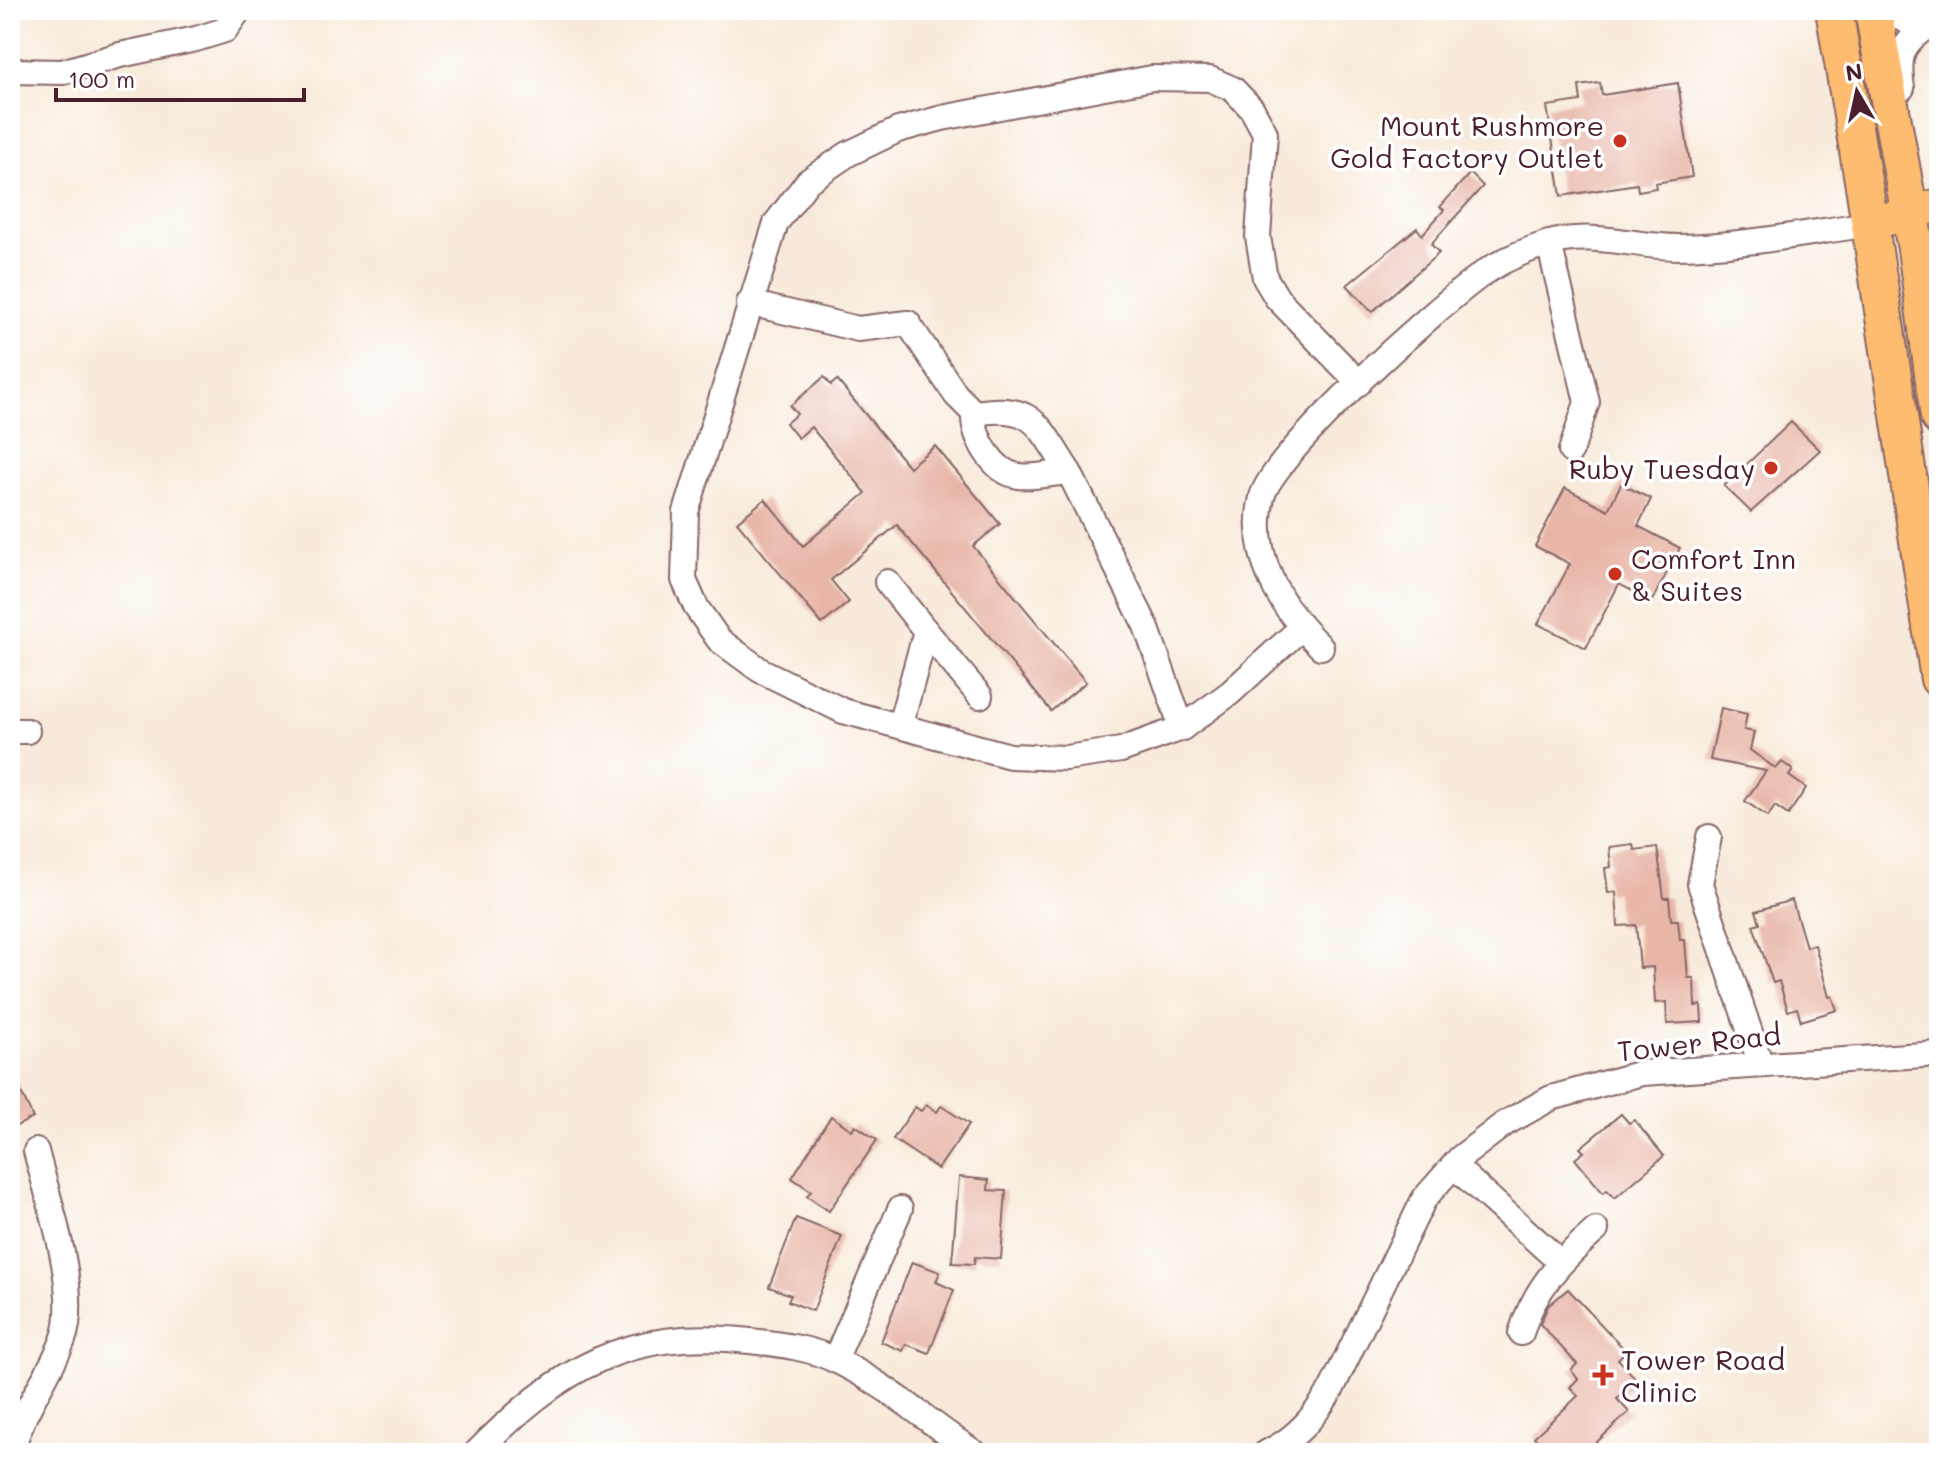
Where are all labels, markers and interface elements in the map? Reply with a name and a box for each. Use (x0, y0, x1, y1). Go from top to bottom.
scale bar (56, 52, 304, 102)
north arrow (1817, 52, 1897, 132)
text: N (1843, 56, 1864, 87)
text: 100 m (68, 63, 135, 94)
place label: Mount Rushmore Gold Factory Outlet (1330, 107, 1604, 175)
marker: Mount Rushmore Gold Factory Outlet (1611, 132, 1629, 150)
place label: Ruby Tuesday (1569, 450, 1755, 486)
marker: Ruby Tuesday (1762, 459, 1780, 477)
place label: Comfort Inn & Suites (1631, 540, 1796, 608)
marker: Comfort Inn & Suites (1606, 565, 1624, 583)
street label: Tower Road (1616, 1016, 1782, 1068)
place label: Tower Road Clinic (1621, 1341, 1785, 1409)
marker: Tower Road Clinic (1592, 1364, 1614, 1386)

